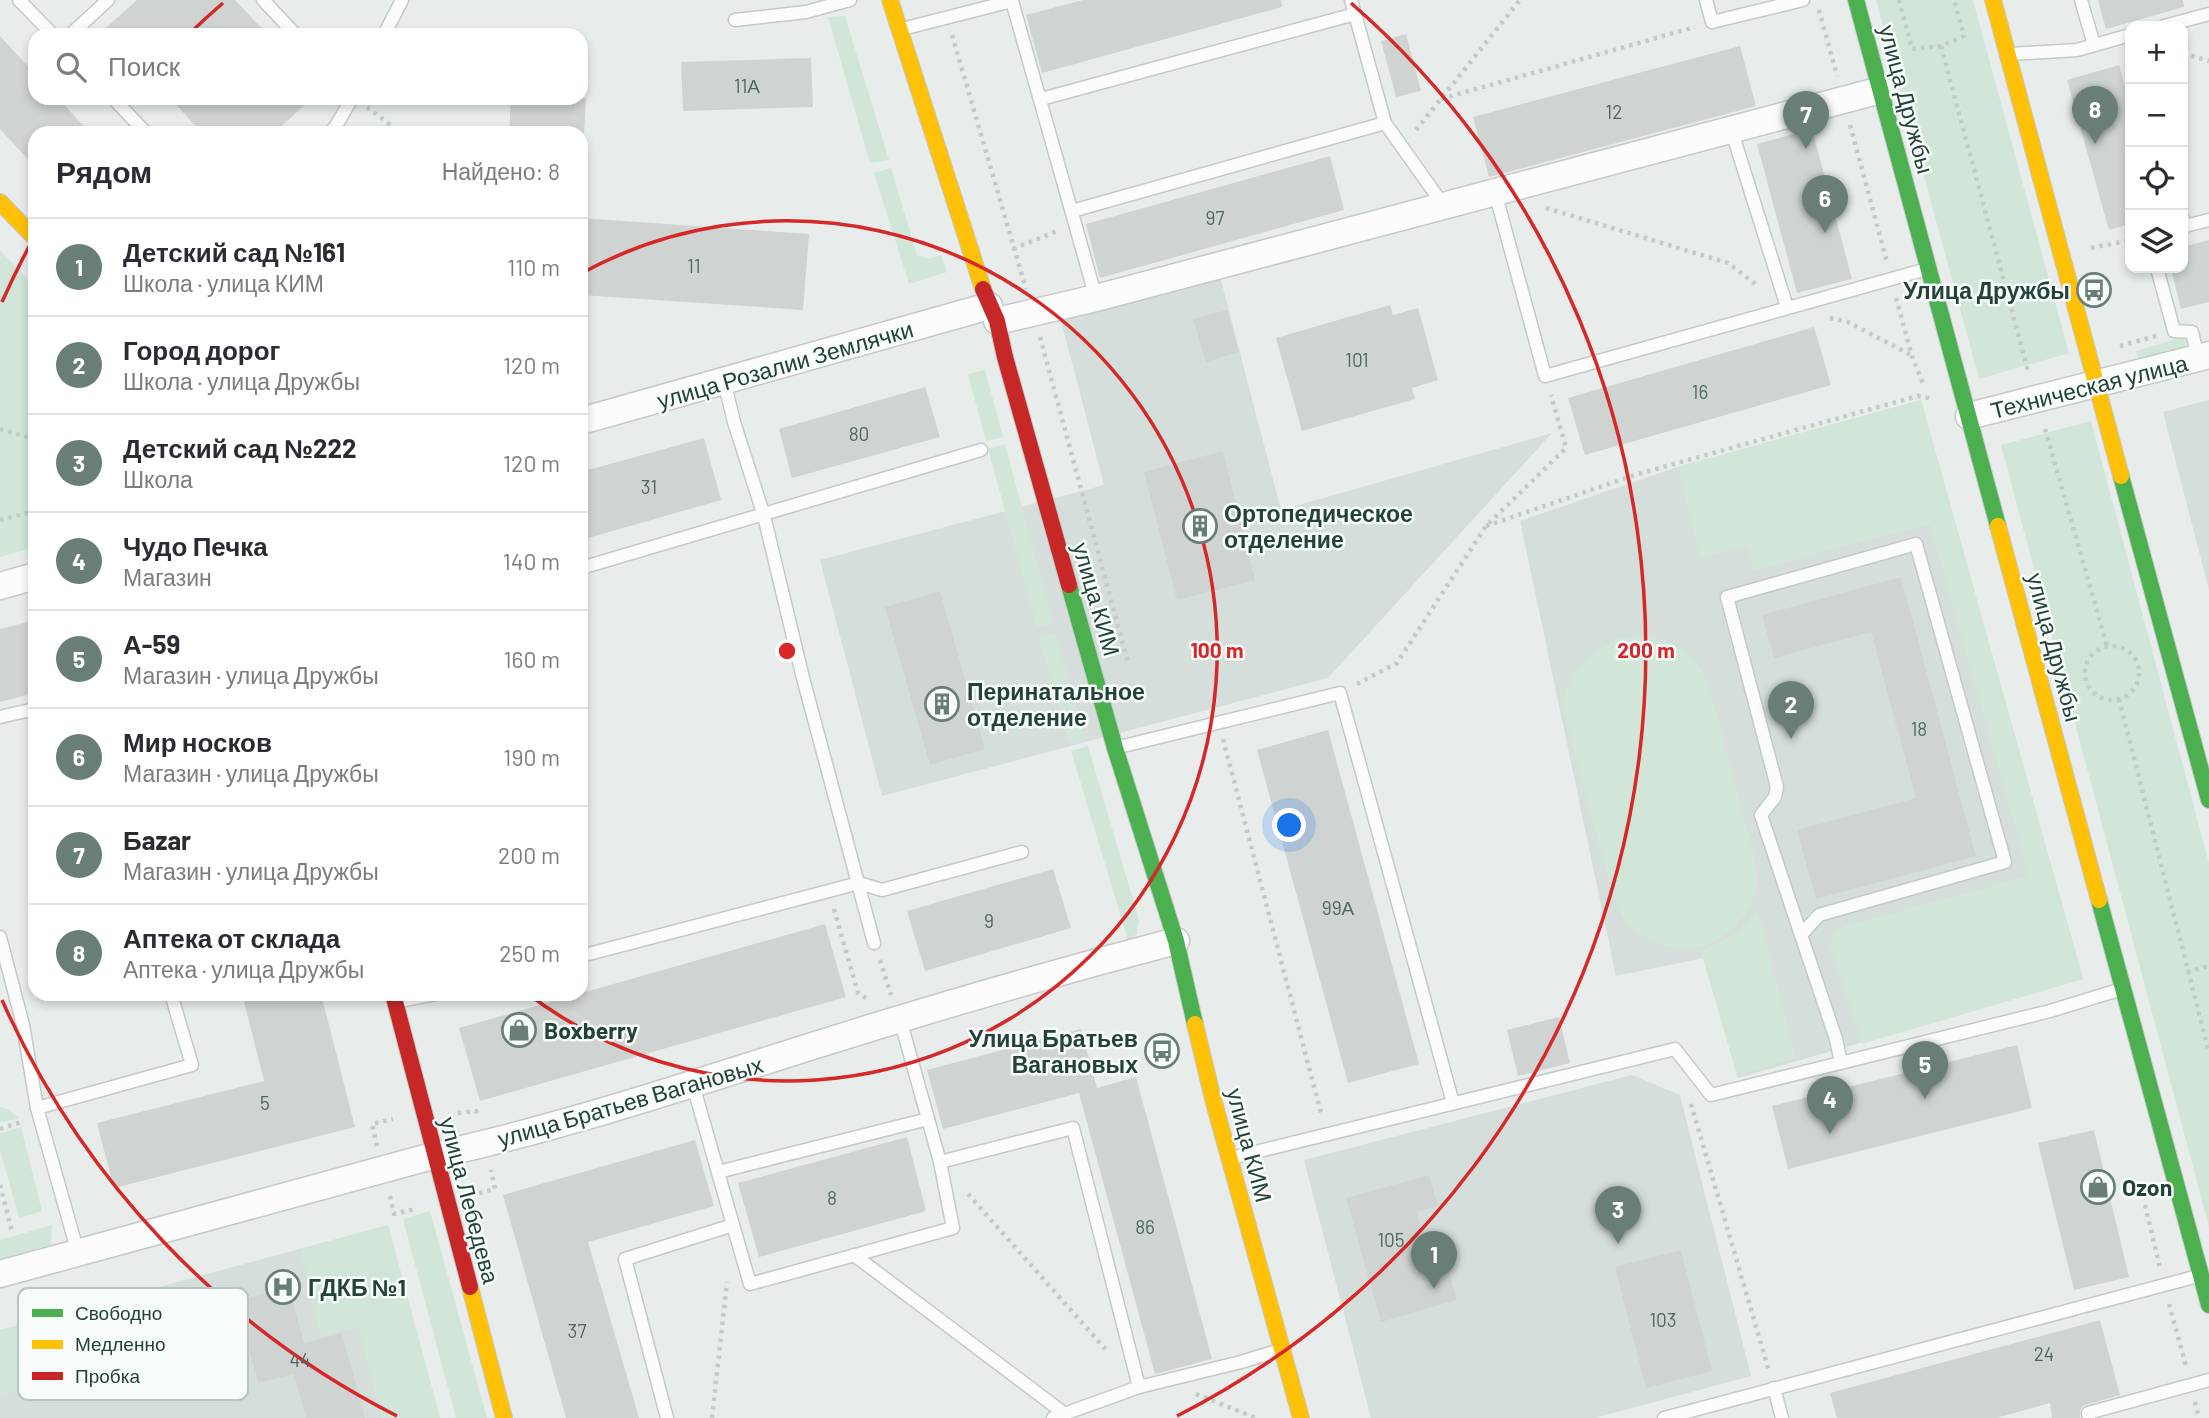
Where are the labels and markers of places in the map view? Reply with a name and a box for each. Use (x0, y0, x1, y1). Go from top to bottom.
pin: 8 (2072, 86, 2118, 144)
pin: 7 (1783, 91, 1829, 149)
pin: 6 (1802, 175, 1848, 233)
bus stop icon: Улица Дружбы (2075, 271, 2113, 309)
place label: Улица Дружбы (1903, 276, 2070, 304)
place label: Ортопедическое отделение (1224, 499, 1413, 553)
building icon: Ортопедическое отделение (1181, 507, 1219, 545)
centre of rings (775, 639, 799, 663)
place label: Перинатальное отделение (967, 677, 1145, 731)
pin: 2 (1768, 681, 1814, 739)
building icon: Перинатальное отделение (923, 685, 961, 723)
shop icon: Boxberry (500, 1011, 538, 1049)
place label: Boxberry (544, 1016, 638, 1044)
place label: Улица Братьев Вагановых (969, 1024, 1138, 1078)
bus stop icon: Улица Братьев Вагановых (1143, 1032, 1181, 1070)
pin: 5 (1902, 1041, 1948, 1099)
pin: 4 (1807, 1076, 1853, 1134)
shop icon: Ozon (2079, 1168, 2117, 1206)
place label: Ozon (2122, 1173, 2172, 1201)
pin: 3 (1595, 1186, 1641, 1244)
pin: 1 (1411, 1231, 1457, 1289)
hospital icon: ГДКБ №1 (264, 1268, 302, 1306)
place label: ГДКБ №1 (308, 1273, 406, 1301)

